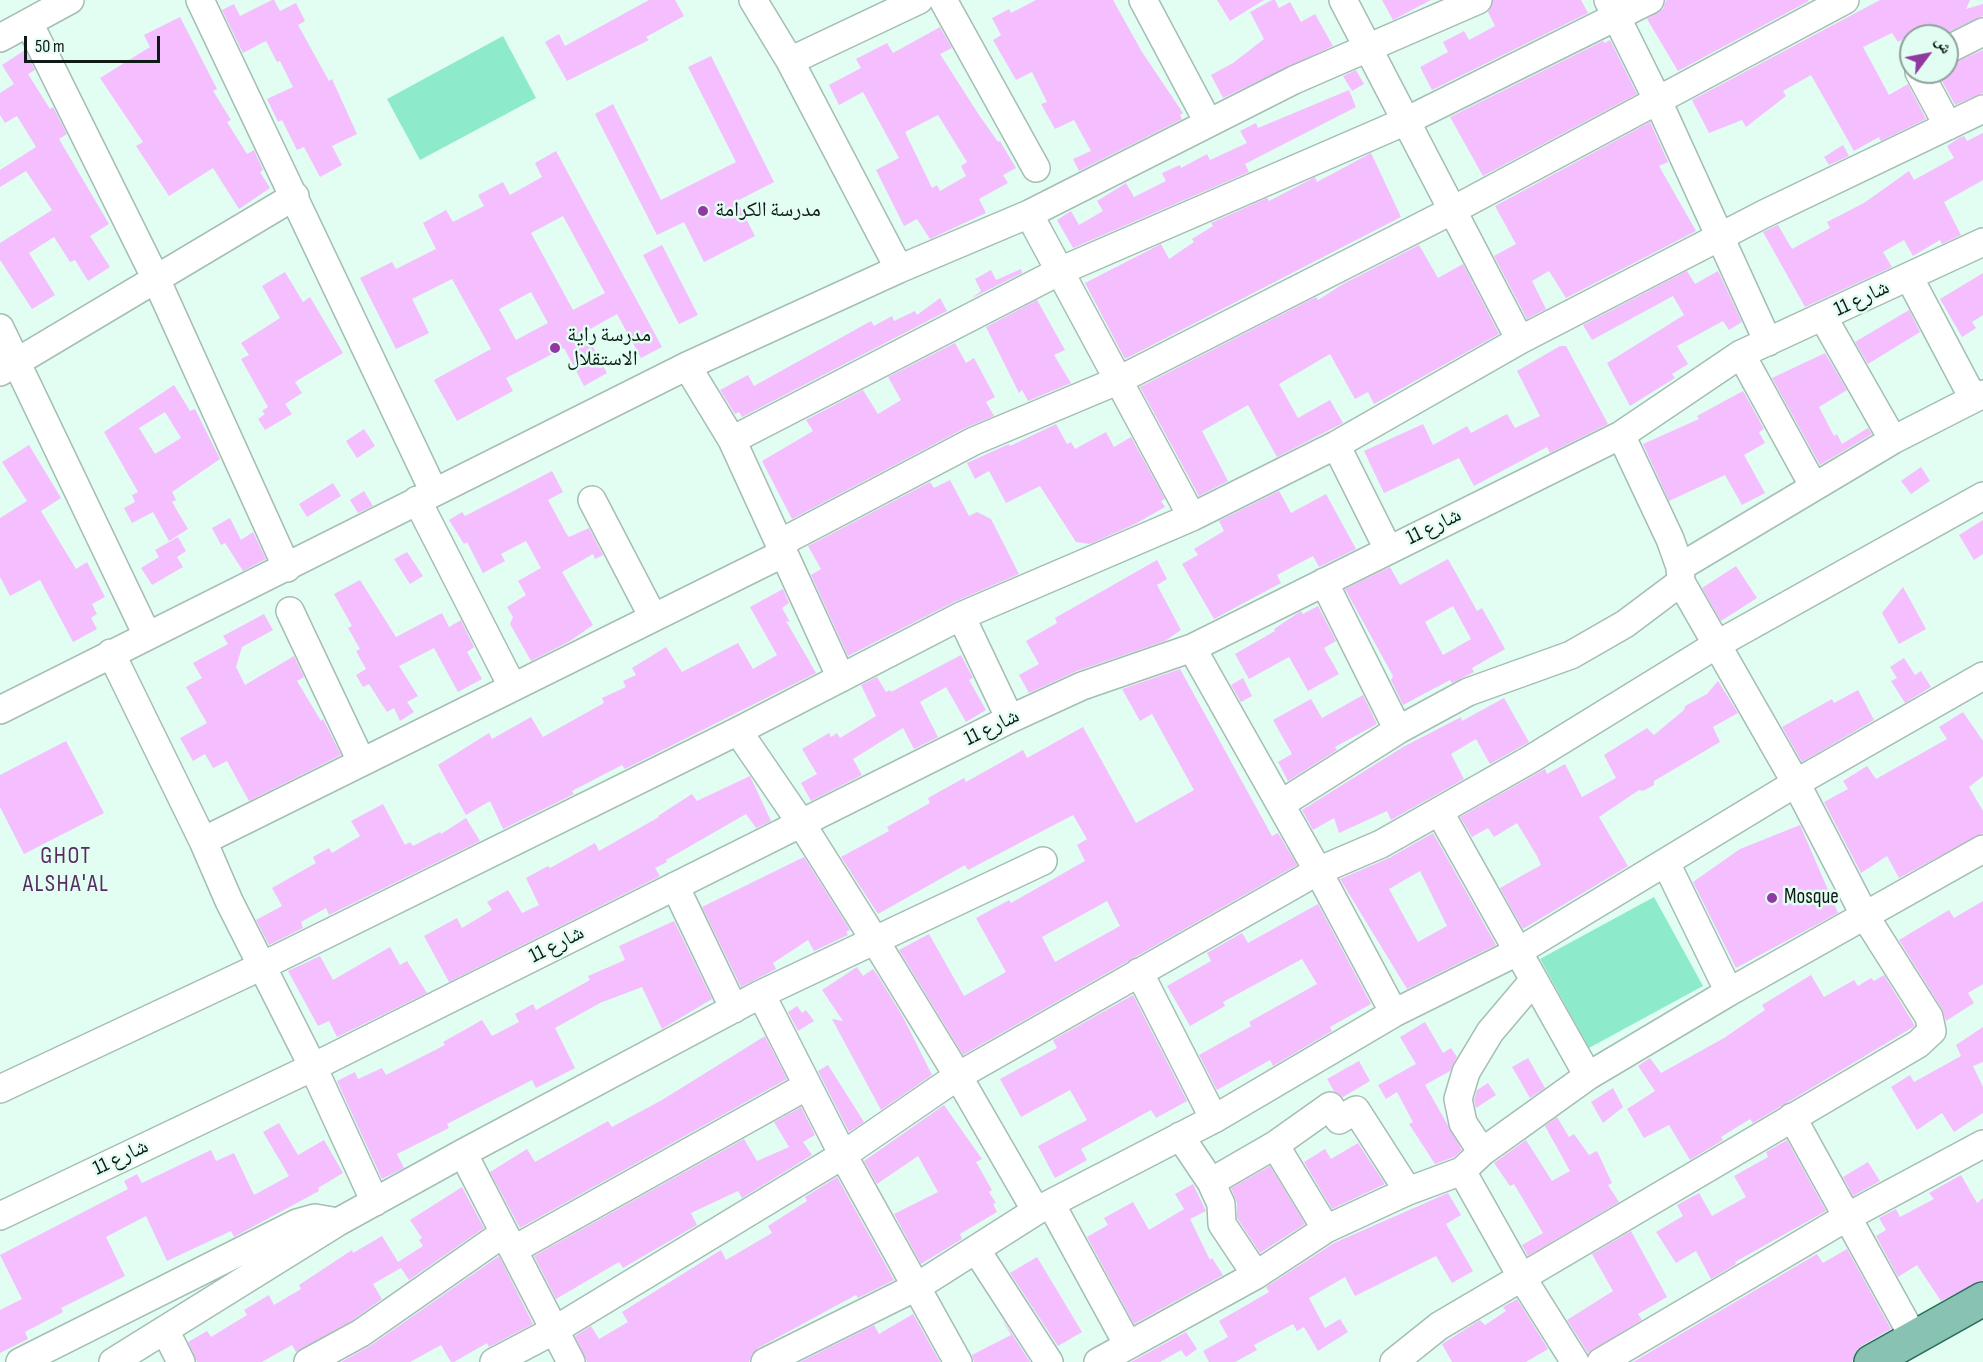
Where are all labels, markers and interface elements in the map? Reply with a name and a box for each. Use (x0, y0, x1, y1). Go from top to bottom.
scale bar (27, 24, 164, 62)
north arrow (1899, 24, 1959, 84)
text: ش (1930, 33, 1956, 57)
text: 50 m (35, 36, 65, 57)
place label: مدرسة الكرامة (715, 198, 821, 224)
marker: مدرسة الكرامة (696, 204, 710, 218)
street label: شارع 11 (1830, 275, 1894, 323)
place label: مدرسة راية الاستقلال (567, 323, 651, 373)
marker: مدرسة راية الاستقلال (548, 341, 562, 355)
street label: شارع 11 (1402, 503, 1466, 551)
street label: شارع 11 (960, 704, 1024, 752)
district label: GHOT ALSHA'AL (23, 843, 109, 899)
place label: Mosque (1784, 885, 1839, 911)
marker: Mosque (1765, 891, 1779, 905)
street label: شارع 11 (525, 921, 589, 969)
street label: شارع 11 (89, 1134, 153, 1182)

